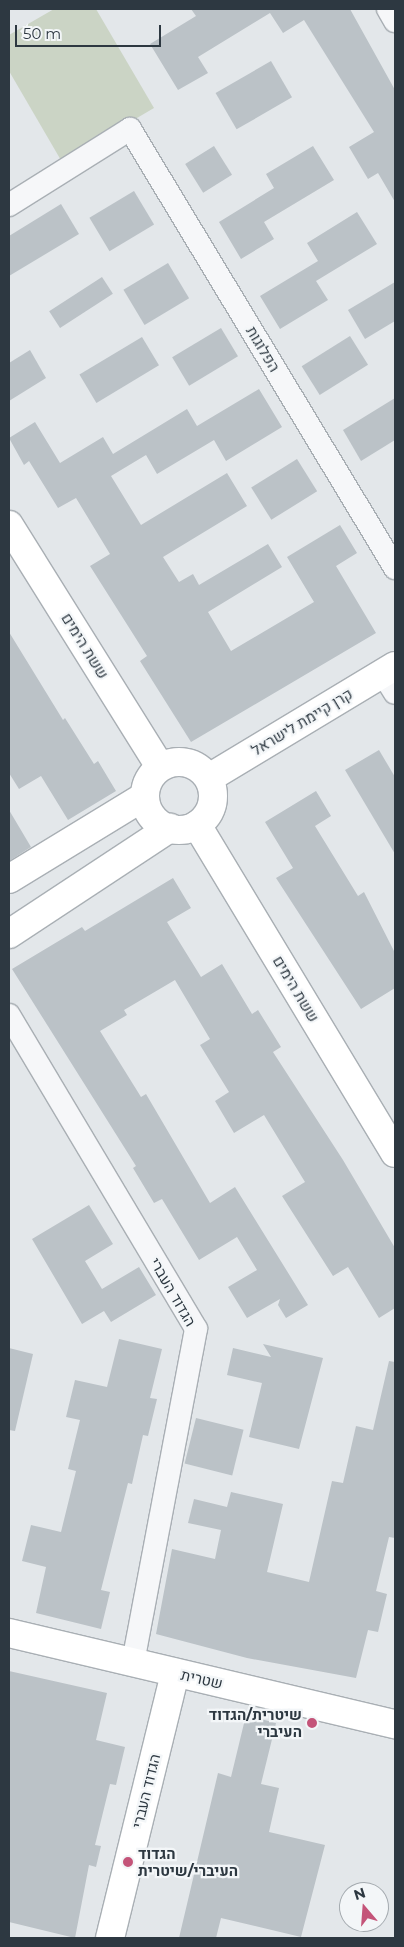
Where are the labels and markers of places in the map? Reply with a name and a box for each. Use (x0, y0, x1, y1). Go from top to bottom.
place label: שיטרית/הגדוד העיברי (209, 1705, 302, 1740)
marker: שיטרית/הגדוד העיברי (306, 1717, 318, 1729)
place label: הגדוד העיברי/שיטרית (138, 1844, 238, 1879)
marker: הגדוד העיברי/שיטרית (122, 1856, 134, 1868)

